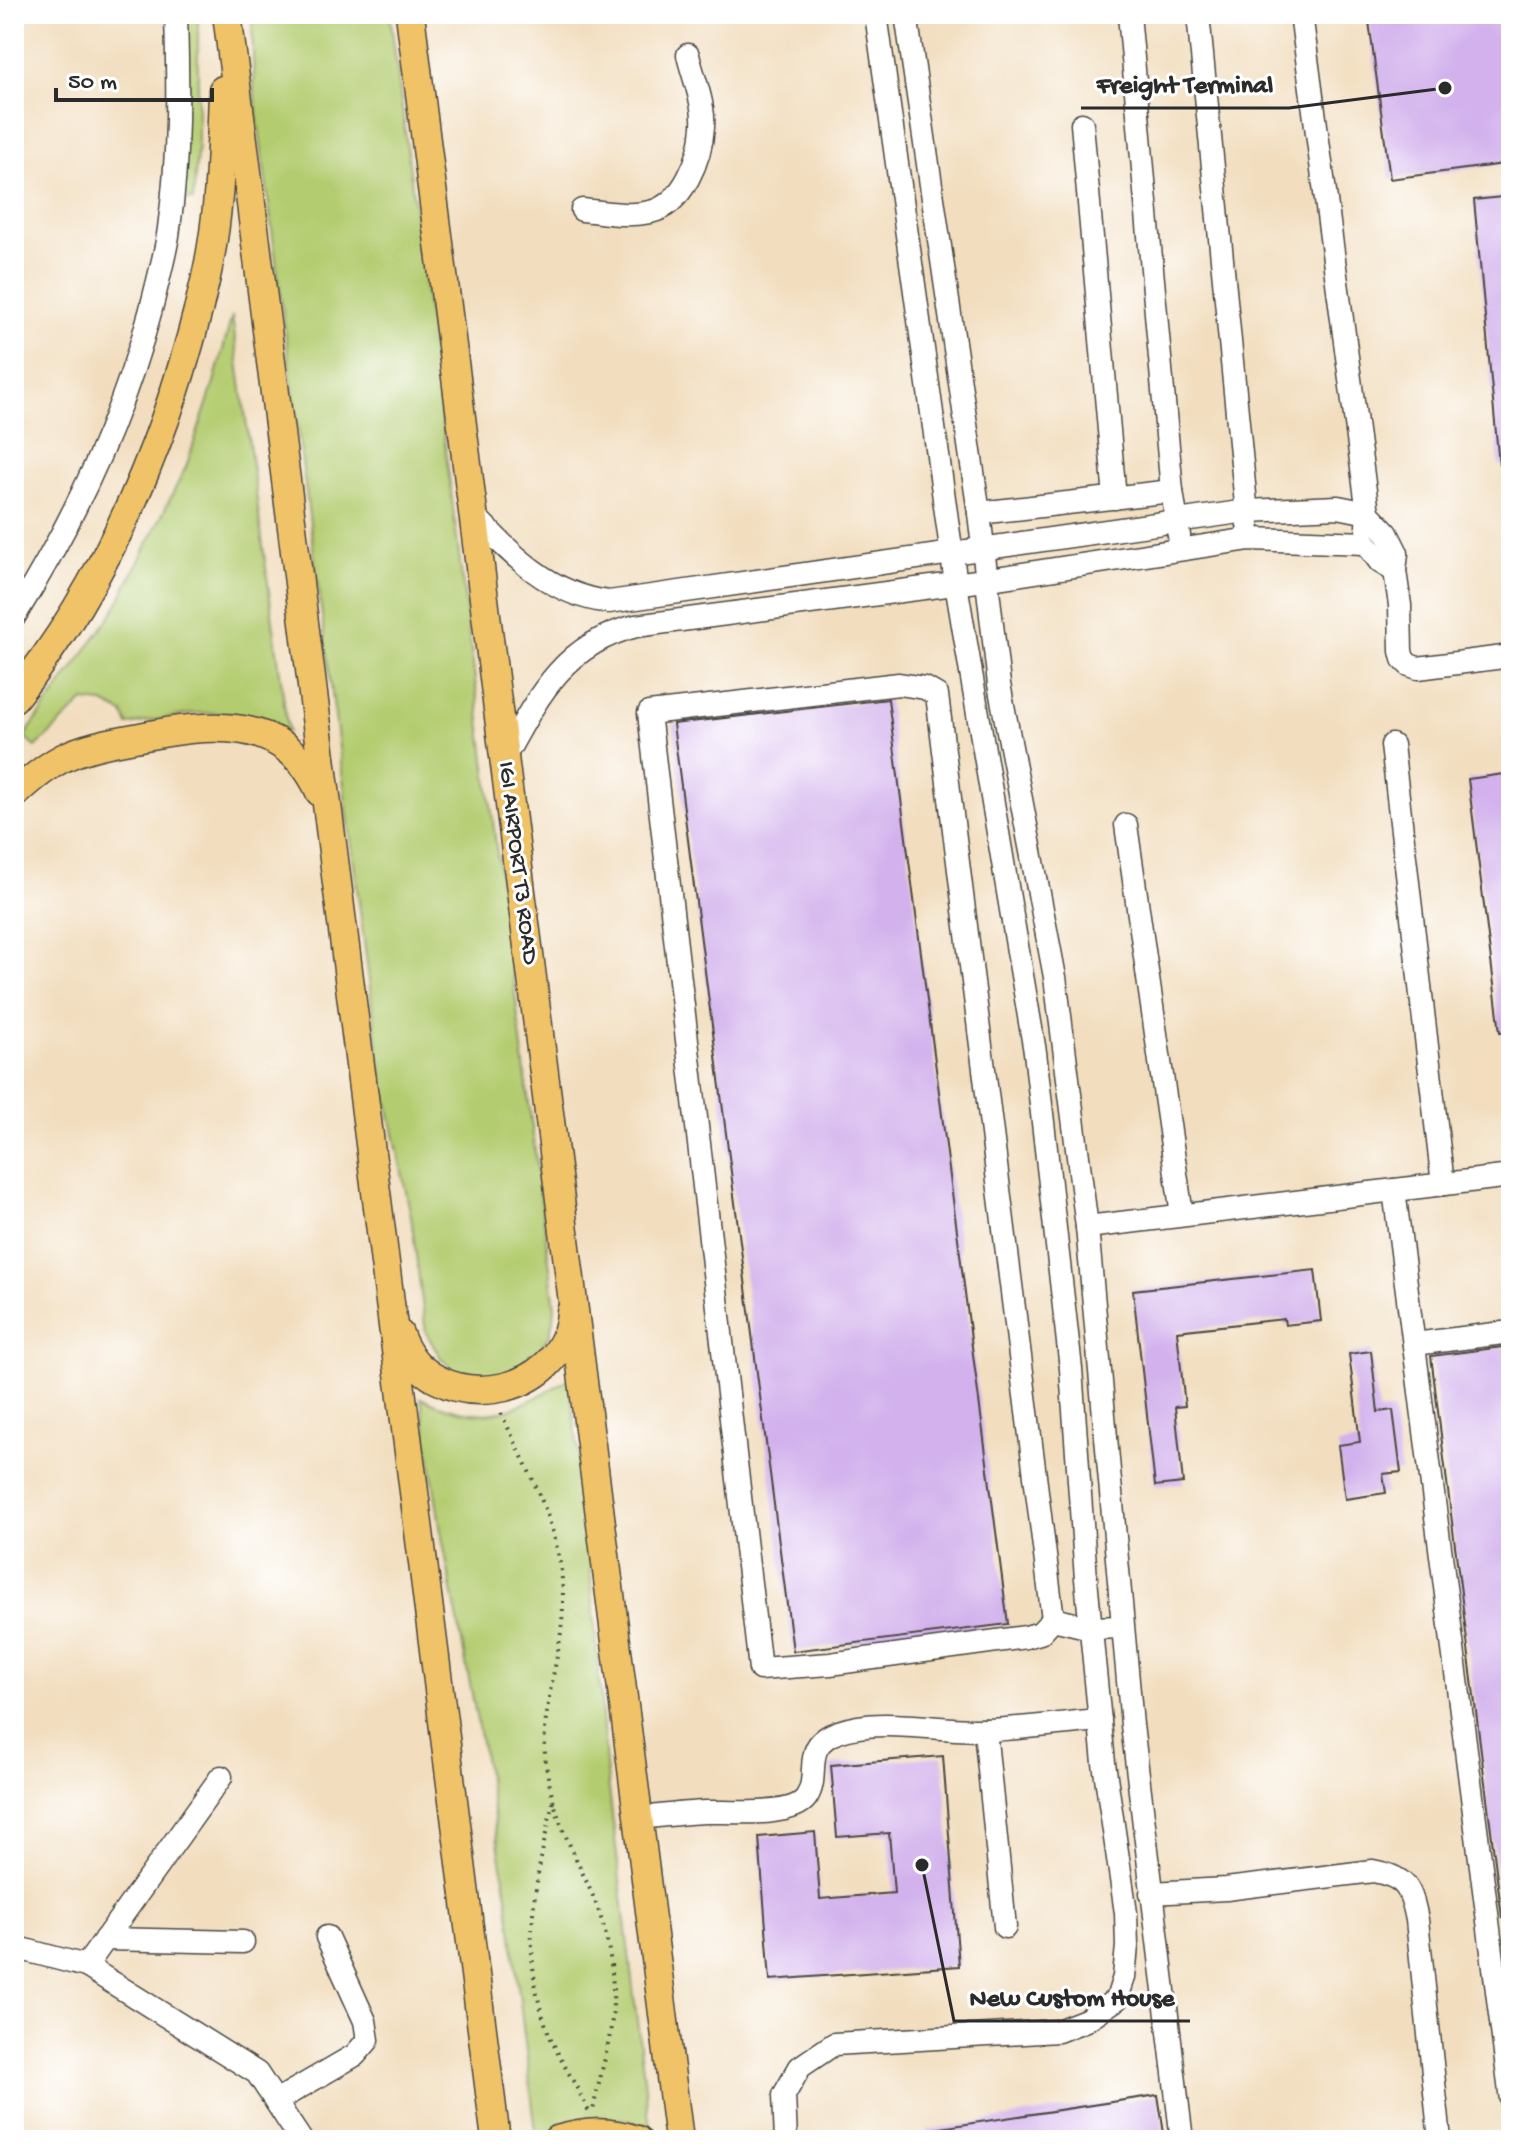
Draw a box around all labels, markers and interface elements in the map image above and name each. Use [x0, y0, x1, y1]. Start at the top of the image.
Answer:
scale bar [56, 52, 212, 102]
callout: Freight Terminal [1081, 58, 1289, 108]
text: 50 m [68, 69, 117, 98]
text: Freight Terminal [1096, 72, 1273, 103]
street label: IGI AIRPORT T3 ROAD [490, 760, 544, 966]
callout: New Custom House [954, 1971, 1190, 2021]
text: New Custom House [970, 1985, 1176, 2016]

